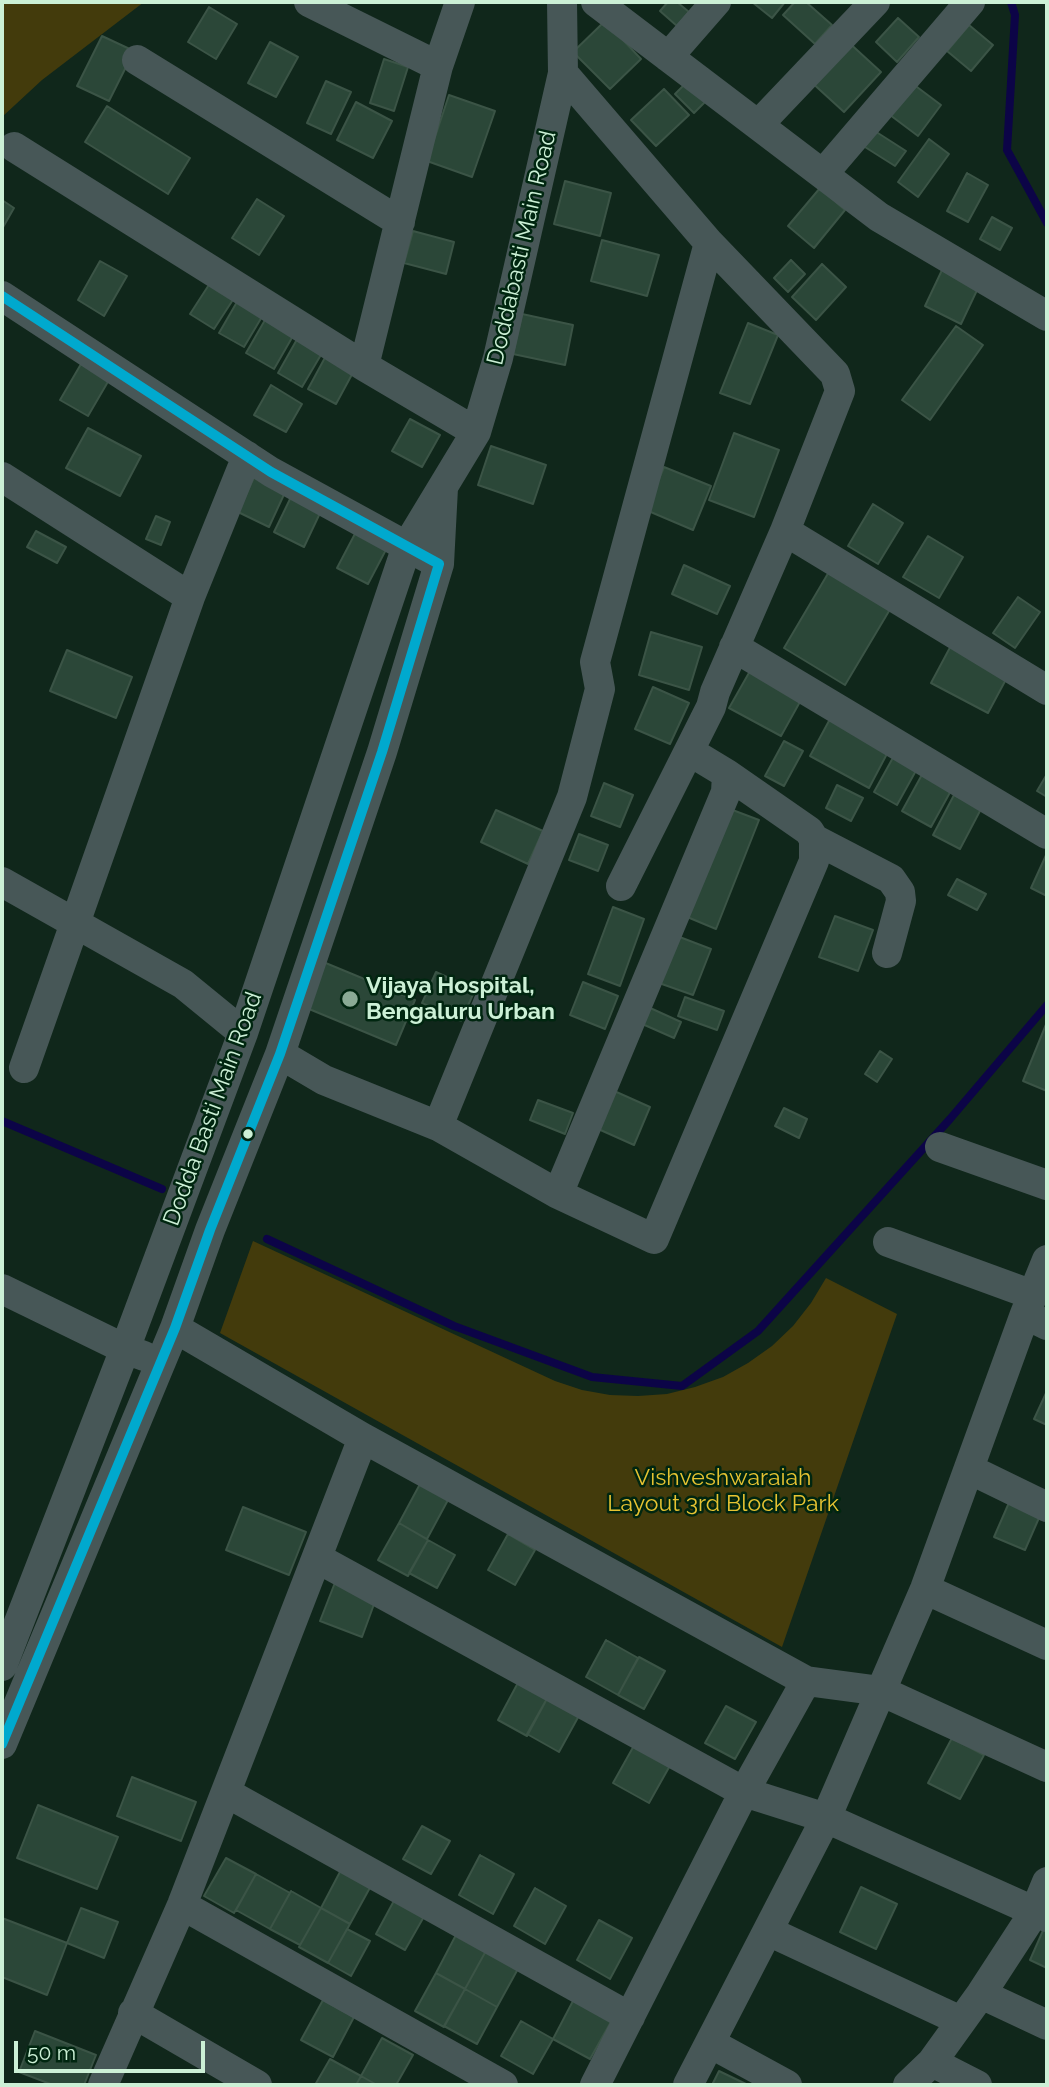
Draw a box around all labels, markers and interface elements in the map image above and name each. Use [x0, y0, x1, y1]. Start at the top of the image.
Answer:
street label: Doddabasti Main Road [482, 128, 562, 368]
place label: Vijaya Hospital, Bengaluru Urban [366, 972, 555, 1026]
street label: Dodda Basti Main Road [158, 988, 268, 1230]
marker: Vijaya Hospital, Bengaluru Urban [340, 989, 360, 1009]
unlabelled marker [241, 1127, 255, 1141]
park label: Vishveshwaraiah Layout 3rd Block Park [607, 1464, 839, 1518]
scale bar [18, 2028, 208, 2072]
text: 50 m [27, 2040, 76, 2065]

